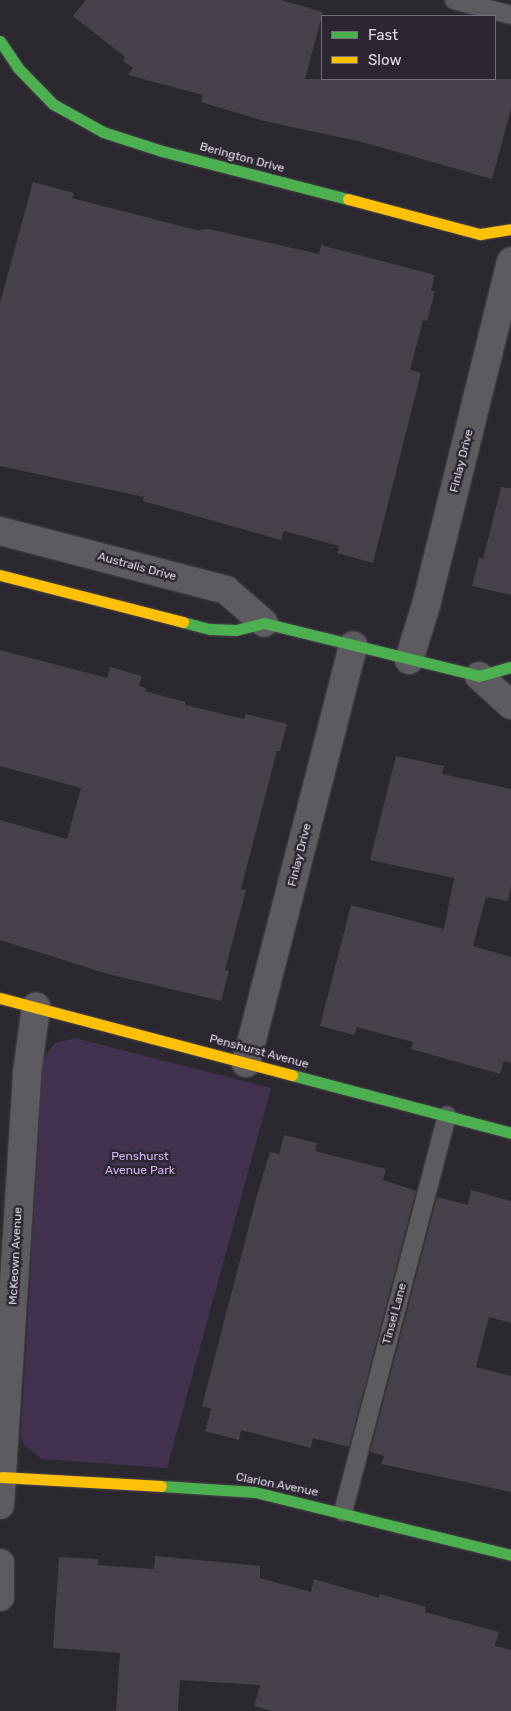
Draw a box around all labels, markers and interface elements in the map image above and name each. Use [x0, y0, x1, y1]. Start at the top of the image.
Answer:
legend [321, 15, 496, 80]
text: Fast [368, 26, 398, 44]
text: Slow [368, 51, 401, 69]
street label: Berington Drive [198, 140, 286, 176]
street label: Finlay Drive [447, 428, 477, 494]
street label: Australis Drive [96, 550, 178, 584]
street label: Finlay Drive [285, 822, 315, 888]
street label: Penshurst Avenue [208, 1032, 310, 1072]
park label: Penshurst Avenue Park [105, 1150, 175, 1178]
street label: McKeown Avenue [6, 1207, 26, 1305]
street label: Tinsel Lane [380, 1282, 410, 1346]
street label: Clarion Avenue [234, 1470, 320, 1500]

